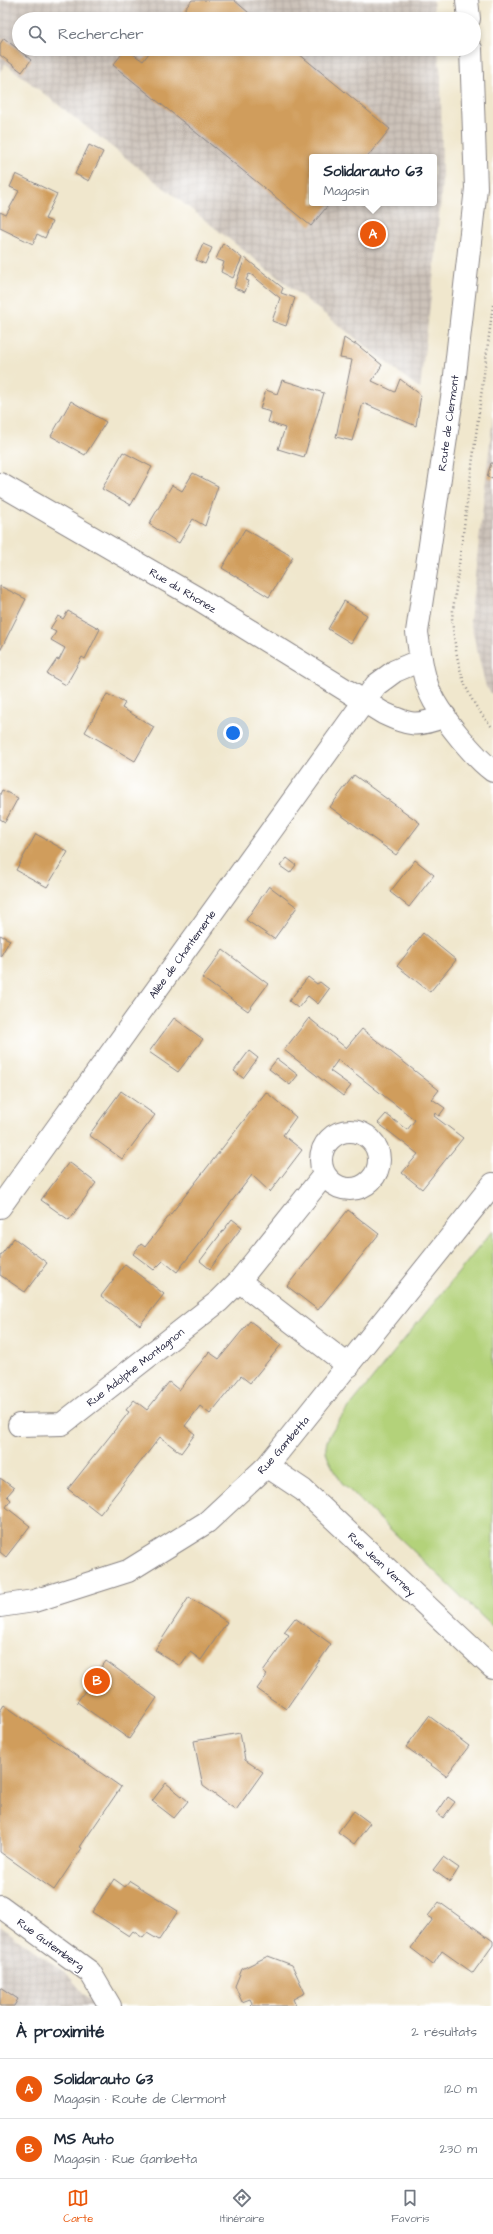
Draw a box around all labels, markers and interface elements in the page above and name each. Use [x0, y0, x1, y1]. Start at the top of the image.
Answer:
search box [12, 12, 481, 56]
icon: search [26, 23, 48, 45]
text: Rechercher [58, 24, 143, 45]
popup [309, 154, 437, 206]
text: Solidarauto 63 [323, 161, 423, 182]
text: Magasin [323, 182, 369, 200]
pin: A [360, 219, 386, 249]
street label: Route de Clermont [434, 374, 463, 472]
street label: Rue du Rhonez [146, 564, 220, 617]
your location [223, 723, 243, 743]
street label: Allée de Chantemerle [145, 907, 220, 1002]
street label: Rue Adolphe Montagnon [83, 1324, 188, 1411]
street label: Rue Gambetta [254, 1413, 313, 1477]
street label: Rue Jean Verney [344, 1529, 419, 1600]
pin: B [84, 1666, 110, 1696]
street label: Rue Gutemberg [13, 1915, 88, 1975]
text: À proximité [16, 2020, 105, 2044]
text: 2 résultats [411, 2023, 477, 2041]
text: Solidarauto 63 [54, 2069, 153, 2090]
text: A [25, 2080, 33, 2098]
text: 120 m [444, 2080, 477, 2098]
text: Magasin · Route de Clermont [54, 2090, 226, 2108]
text: MS Auto [54, 2129, 114, 2150]
text: B [24, 2140, 34, 2158]
text: 230 m [439, 2140, 477, 2158]
text: Magasin · Rue Gambetta [54, 2150, 197, 2168]
tab: Carte [63, 2187, 93, 2226]
tab: Itinéraire [220, 2187, 265, 2226]
tab: Favoris [391, 2187, 430, 2226]

